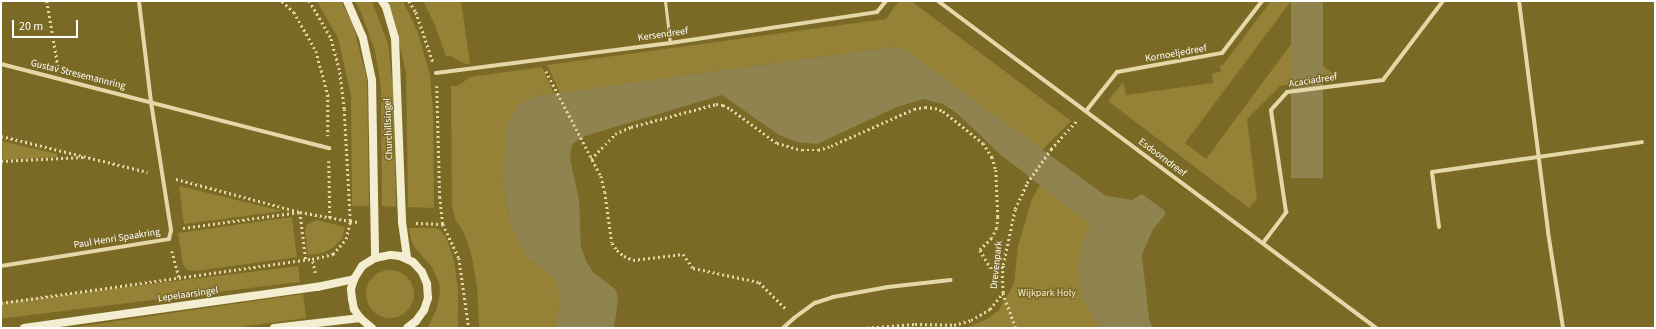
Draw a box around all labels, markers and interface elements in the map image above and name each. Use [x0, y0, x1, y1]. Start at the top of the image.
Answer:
scale bar [14, 12, 80, 38]
text: 20 m [19, 18, 43, 35]
street label: Kersendreef [637, 26, 689, 44]
street label: Kornoeljedreef [1144, 43, 1208, 65]
street label: Gustav Stresemannring [29, 57, 127, 93]
street label: Acaciadreef [1288, 71, 1338, 91]
street label: Churchillsingel [382, 98, 396, 160]
street label: Esdoorndreef [1136, 136, 1188, 180]
street label: Paul Henri Spaakring [73, 226, 161, 252]
street label: Drevenpark [988, 240, 1006, 290]
street label: Lepelaarsingel [157, 285, 219, 305]
park label: Wijkpark Holy [1018, 288, 1076, 300]

